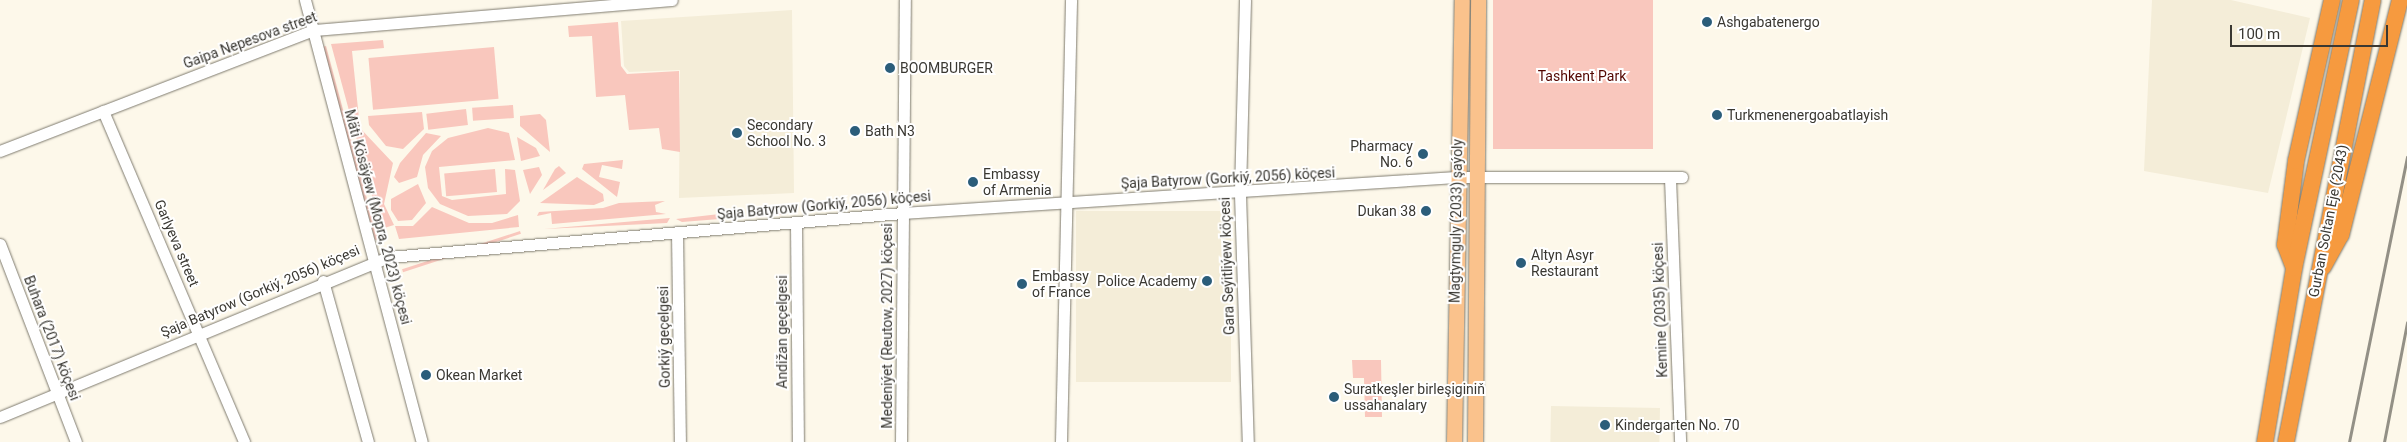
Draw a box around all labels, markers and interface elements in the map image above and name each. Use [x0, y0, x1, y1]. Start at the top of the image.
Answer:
street label: Gaipa Nepesova street [181, 8, 319, 72]
place label: Ashgabatenergo [1717, 14, 1820, 30]
scale bar [2232, 15, 2390, 47]
marker: Ashgabatenergo [1701, 16, 1713, 28]
text: 100 m [2238, 25, 2280, 43]
place label: BOOMBURGER [900, 60, 993, 76]
marker: BOOMBURGER [884, 62, 896, 74]
park label: Tashkent Park [1538, 68, 1626, 84]
place label: Turkmenenergoabatlayish [1727, 107, 1888, 123]
street label: Mäti Kösäýew (Mopra, 2023) köçesi [341, 108, 415, 326]
marker: Turkmenenergoabatlayish [1711, 109, 1723, 121]
place label: Secondary School No. 3 [747, 117, 826, 150]
place label: Bath N3 [865, 123, 915, 139]
marker: Bath N3 [849, 125, 861, 137]
marker: Secondary School No. 3 [731, 127, 743, 139]
place label: Pharmacy No. 6 [1350, 138, 1413, 170]
street label: Magtymguly (2033) şaýoly [1446, 139, 1466, 303]
street label: Gurban Soltan Eje (2043) [2305, 143, 2351, 299]
marker: Pharmacy No. 6 [1417, 148, 1429, 160]
street label: Şaja Batyrow (Gorkiý, 2056) köçesi [1120, 164, 1336, 192]
place label: Embassy of Armenia [983, 166, 1052, 198]
marker: Embassy of Armenia [967, 176, 979, 188]
street label: Şaja Batyrow (Gorkiý, 2056) köçesi [716, 187, 932, 223]
street label: Garlyeva street [151, 197, 203, 289]
street label: Gara Seýitliýew köçesi [1216, 197, 1238, 335]
place label: Dukan 38 [1357, 203, 1416, 219]
marker: Dukan 38 [1420, 205, 1432, 217]
street label: Medeniýet (Reutow, 2027) köçesi [879, 223, 895, 429]
street label: Şaja Batyrow (Gorkiý, 2056) köçesi [158, 241, 362, 341]
street label: Kemine (2035) köçesi [1649, 242, 1671, 378]
place label: Altyn Asyr Restaurant [1531, 247, 1599, 280]
marker: Altyn Asyr Restaurant [1515, 257, 1527, 269]
place label: Embassy of France [1032, 268, 1090, 300]
street label: Buhara (2017) köçesi [20, 273, 84, 403]
place label: Police Academy [1097, 273, 1197, 289]
street label: Andižan geçelgesi [774, 275, 790, 389]
marker: Police Academy [1201, 275, 1213, 287]
marker: Embassy of France [1016, 278, 1028, 290]
street label: Gorkiý geçelgesi [655, 286, 673, 388]
place label: Okean Market [436, 367, 522, 383]
marker: Okean Market [420, 369, 432, 381]
place label: Suratkeşler birleşiginiň ussahanalary [1344, 381, 1485, 414]
marker: Suratkeşler birleşiginiň ussahanalary [1328, 391, 1340, 403]
place label: Kindergarten No. 70 [1615, 417, 1739, 433]
marker: Kindergarten No. 70 [1599, 419, 1611, 431]

